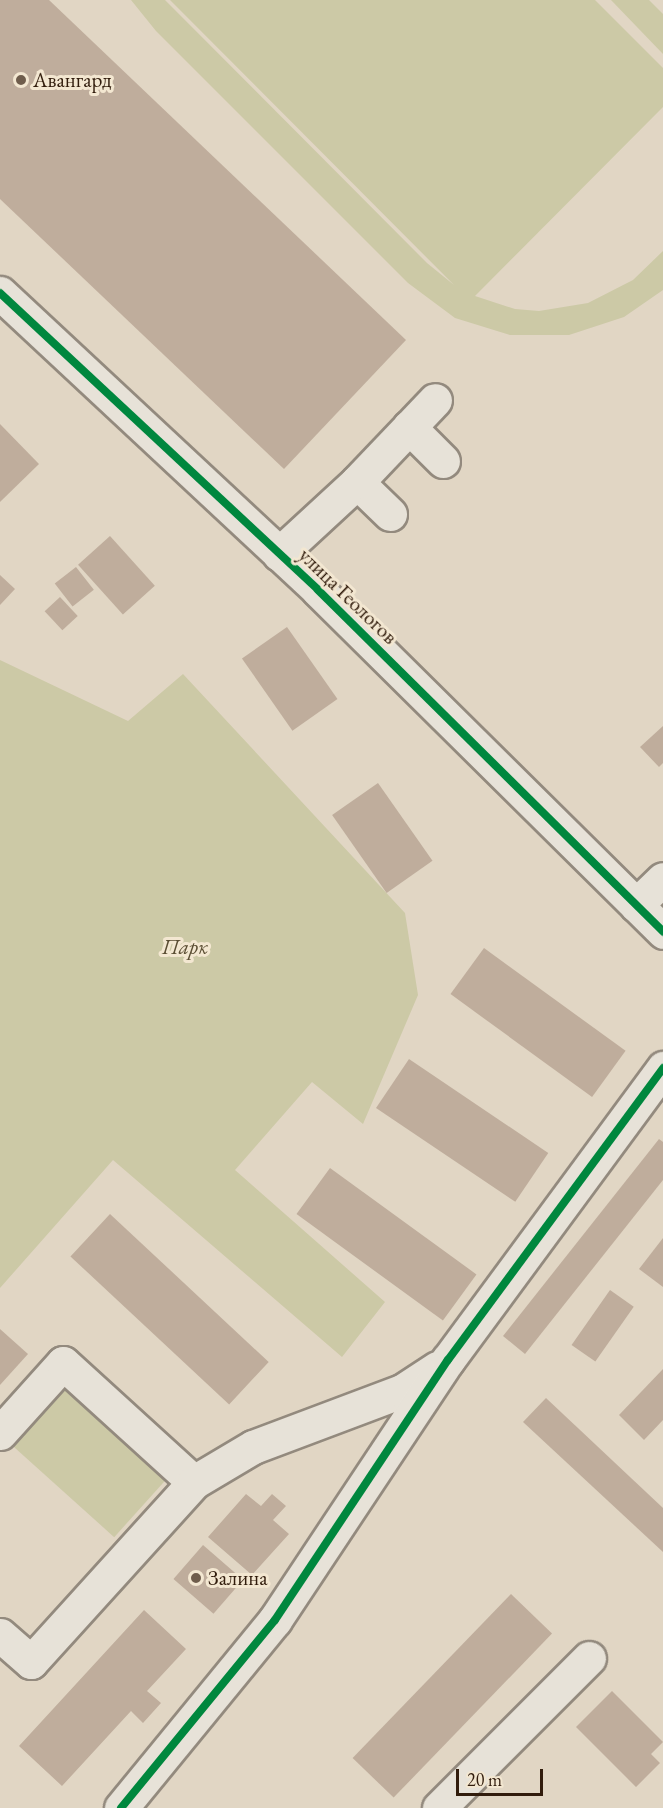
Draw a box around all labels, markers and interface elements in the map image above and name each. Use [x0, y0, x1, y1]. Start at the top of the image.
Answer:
place label: Авангард [33, 67, 111, 93]
marker: Авангард [14, 73, 28, 87]
street label: улица Геологов [293, 543, 403, 649]
park label: Парк [162, 934, 208, 960]
place label: Залина [208, 1565, 268, 1591]
marker: Залина [189, 1571, 203, 1585]
scale bar [459, 1757, 546, 1795]
text: 20 m [467, 1768, 502, 1791]

